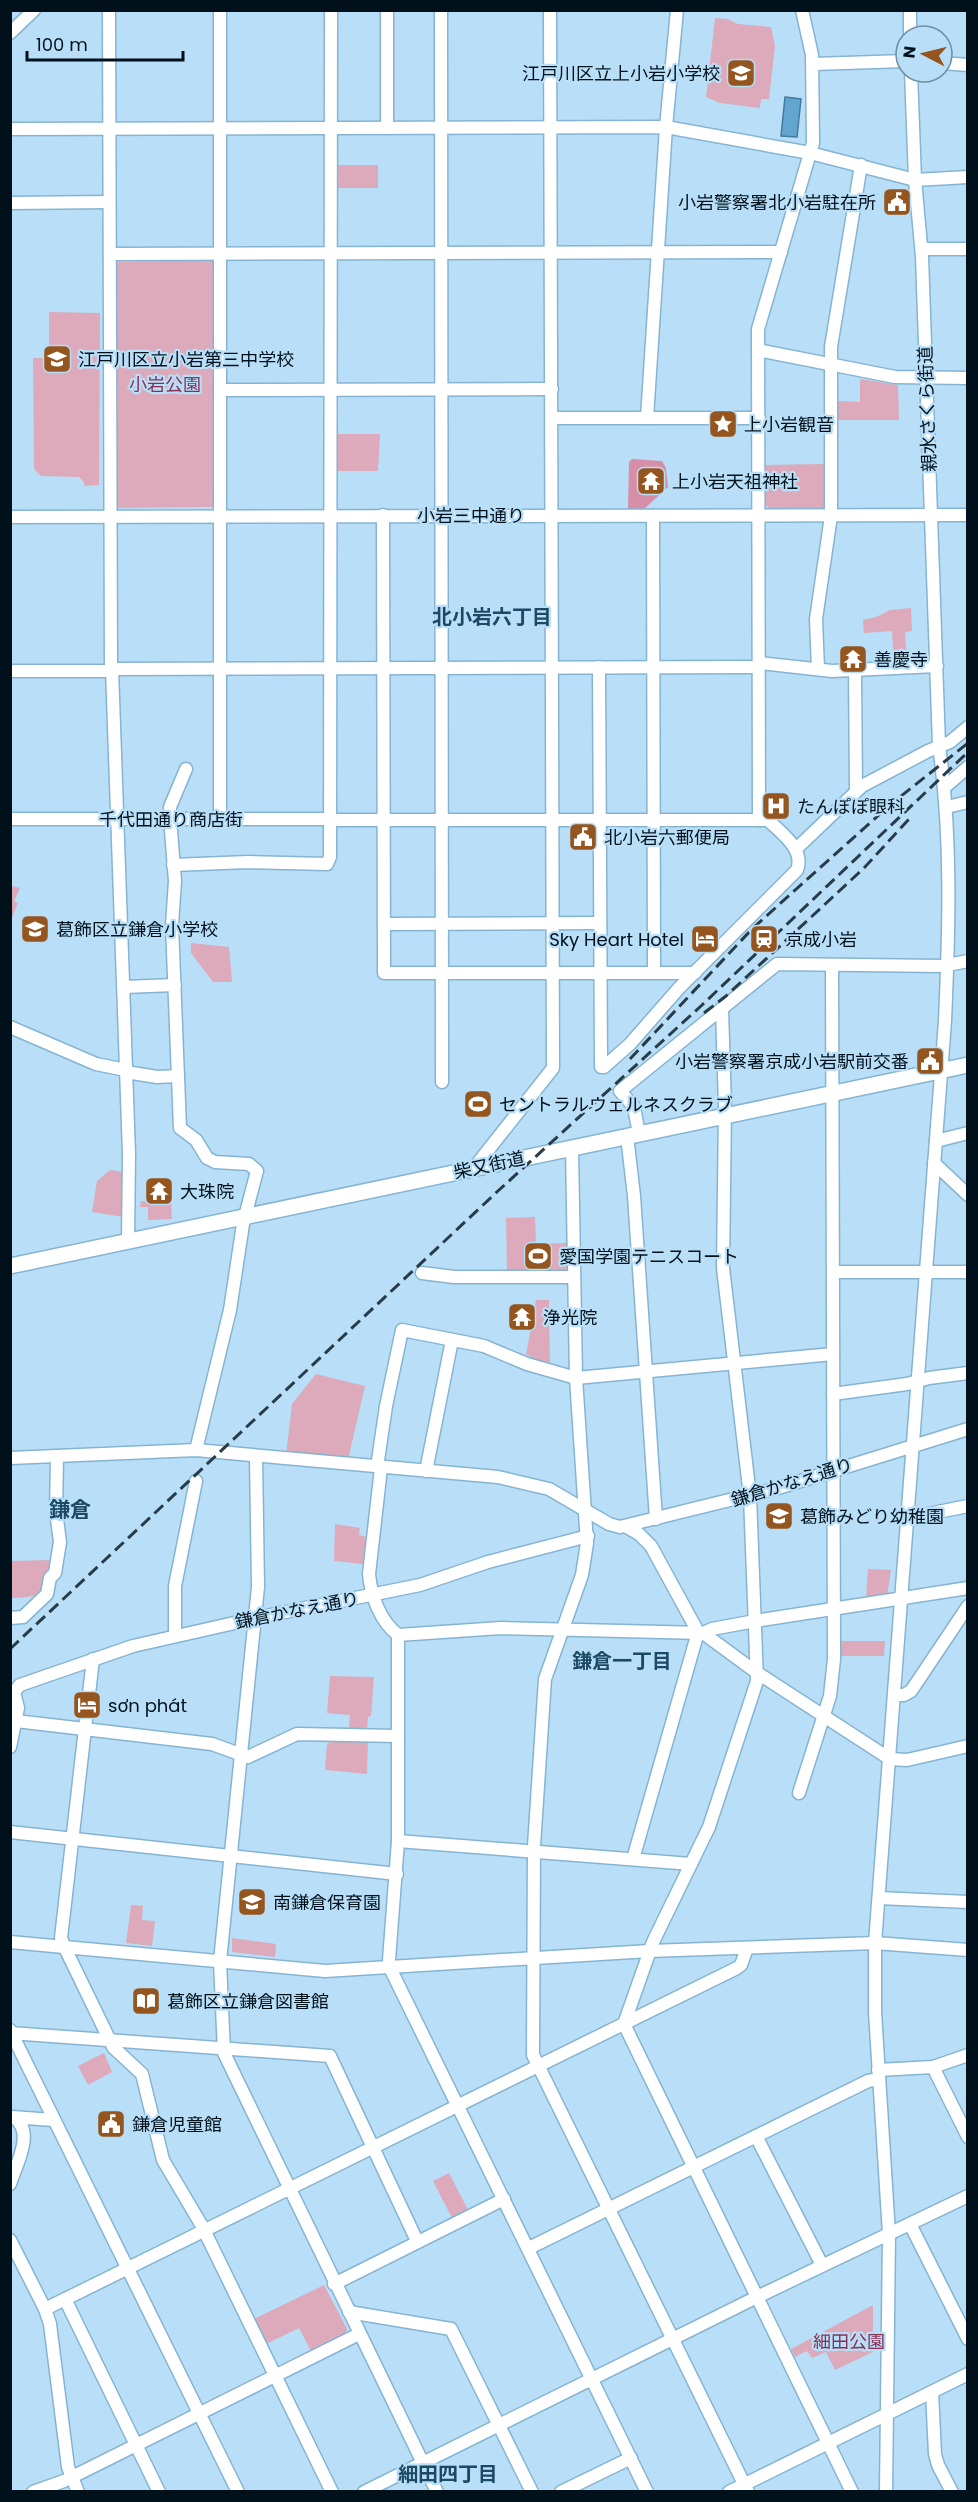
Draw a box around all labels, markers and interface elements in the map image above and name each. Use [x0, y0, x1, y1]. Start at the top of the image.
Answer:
scale bar [27, 24, 183, 62]
north arrow [894, 24, 954, 84]
text: 100 m [36, 32, 88, 57]
text: N [897, 45, 922, 60]
school or university icon: 江戸川区立上小岩小学校 [725, 57, 757, 89]
place label: 江戸川区立上小岩小学校 [522, 61, 720, 86]
public building icon: 小岩警察署北小岩駐在所 [881, 186, 913, 218]
place label: 小岩警察署北小岩駐在所 [678, 190, 876, 215]
school or university icon: 江戸川区立小岩第三中学校 [41, 343, 73, 375]
street label: 親水さくら街道 [912, 346, 942, 472]
place label: 江戸川区立小岩第三中学校 [78, 347, 294, 372]
park label: 小岩公園 [129, 372, 201, 397]
place icon: 上小岩観音 [707, 408, 739, 440]
place label: 上小岩観音 [744, 412, 834, 437]
temple icon: 上小岩天祖神社 [635, 465, 667, 497]
place label: 上小岩天祖神社 [672, 469, 798, 494]
street label: 小岩三中通り [417, 503, 525, 528]
district label: 北小岩六丁目 [432, 603, 552, 631]
temple icon: 善慶寺 [837, 643, 869, 675]
place label: 善慶寺 [874, 647, 928, 672]
hospital icon: たんぽぽ眼科 [760, 790, 792, 822]
place label: たんぽぽ眼科 [797, 794, 905, 819]
street label: 千代田通り商店街 [99, 807, 243, 832]
public building icon: 北小岩六郵便局 [567, 821, 599, 853]
place label: 北小岩六郵便局 [604, 825, 730, 850]
school or university icon: 葛飾区立鎌倉小学校 [19, 913, 51, 945]
place label: 葛飾区立鎌倉小学校 [56, 917, 218, 942]
hotel icon: Sky Heart Hotel [689, 923, 721, 955]
station icon: 京成小岩 [748, 923, 780, 955]
place label: Sky Heart Hotel [549, 927, 684, 952]
place label: 京成小岩 [785, 927, 857, 952]
public building icon: 小岩警察署京成小岩駅前交番 [914, 1045, 946, 1077]
place label: 小岩警察署京成小岩駅前交番 [675, 1049, 909, 1074]
sports icon: セントラルウェルネスクラブ [462, 1088, 494, 1120]
place label: セントラルウェルネスクラブ [499, 1092, 733, 1117]
street label: 柴又街道 [451, 1145, 527, 1185]
temple icon: 大珠院 [143, 1175, 175, 1207]
place label: 大珠院 [180, 1179, 234, 1204]
sports icon: 愛国学園テニスコート [522, 1240, 554, 1272]
place label: 愛国学園テニスコート [559, 1244, 739, 1269]
temple icon: 浄光院 [506, 1301, 538, 1333]
place label: 浄光院 [543, 1305, 597, 1330]
street label: 鎌倉かなえ通り [728, 1452, 856, 1512]
district label: 鎌倉 [49, 1495, 91, 1524]
school or university icon: 葛飾みどり幼稚園 [763, 1500, 795, 1532]
place label: 葛飾みどり幼稚園 [800, 1504, 944, 1529]
street label: 鎌倉かなえ通り [233, 1586, 361, 1634]
district label: 鎌倉一丁目 [572, 1647, 672, 1675]
hotel icon: sơn phát [71, 1689, 103, 1721]
place label: sơn phát [108, 1693, 187, 1718]
school or university icon: 南鎌倉保育園 [236, 1886, 268, 1918]
place label: 南鎌倉保育園 [273, 1890, 381, 1915]
library icon: 葛飾区立鎌倉図書館 [130, 1985, 162, 2017]
place label: 葛飾区立鎌倉図書館 [167, 1989, 329, 2014]
public building icon: 鎌倉児童館 [95, 2108, 127, 2140]
place label: 鎌倉児童館 [132, 2112, 222, 2137]
park label: 細田公園 [813, 2329, 885, 2354]
district label: 細田四丁目 [398, 2460, 498, 2488]

